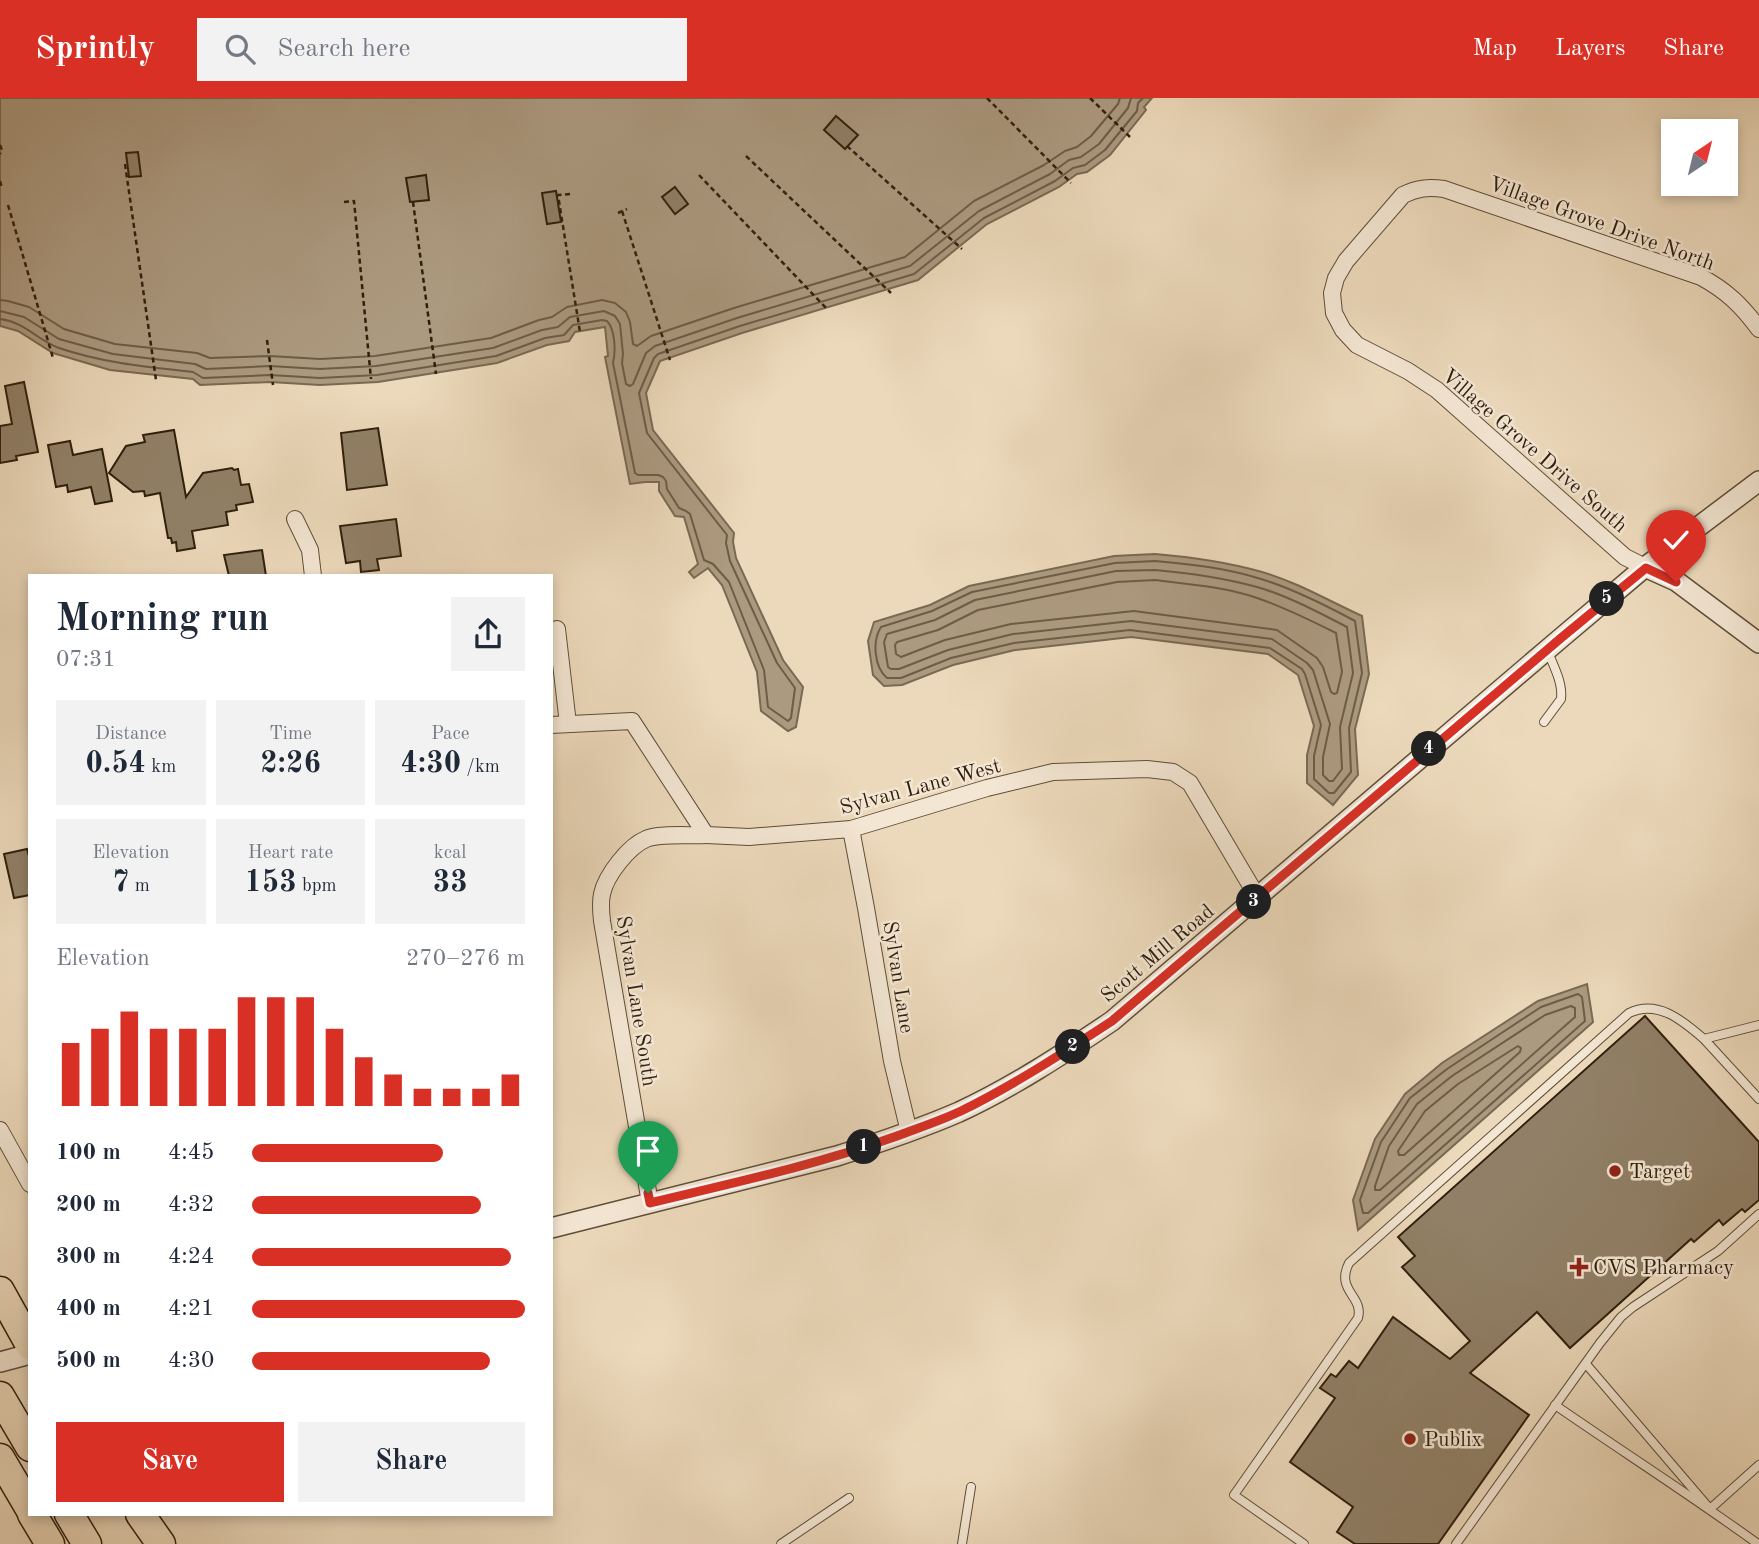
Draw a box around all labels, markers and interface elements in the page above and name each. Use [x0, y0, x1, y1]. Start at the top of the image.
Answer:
search box [197, 18, 687, 81]
icon: search [221, 30, 259, 68]
text: Sprintly [35, 33, 155, 66]
text: Search here [277, 36, 410, 62]
text: Map [1473, 37, 1517, 61]
text: Layers [1555, 37, 1625, 61]
text: Share [1663, 37, 1724, 61]
north arrow [1661, 119, 1738, 196]
map controls [1661, 119, 1738, 196]
street label: Village Grove Drive North [1486, 174, 1717, 275]
street label: Village Grove Drive South [1437, 365, 1631, 537]
pin [1646, 510, 1706, 582]
icon: check [1657, 521, 1695, 559]
pin: 5 [1590, 582, 1624, 616]
text: 5 [1601, 589, 1612, 608]
button: share [451, 597, 525, 671]
text: Morning run [56, 601, 269, 639]
text: 07:31 [56, 648, 116, 671]
text: Distance [95, 725, 167, 744]
text: Time [269, 725, 312, 744]
text: Pace [431, 725, 469, 744]
pin: 4 [1412, 732, 1446, 766]
text: 4 [1423, 739, 1434, 758]
text: 0.54 [85, 749, 146, 779]
text: 2:26 [260, 749, 321, 779]
text: 4:30 [400, 749, 461, 779]
street label: Sylvan Lane West [838, 756, 1003, 819]
text: km [146, 758, 176, 777]
text: /km [461, 758, 500, 777]
text: Elevation [92, 844, 169, 863]
text: Heart rate [248, 844, 333, 863]
text: kcal [434, 844, 467, 863]
text: 7 [112, 868, 129, 898]
text: 153 [244, 868, 297, 898]
text: 33 [433, 868, 468, 898]
text: m [129, 877, 150, 896]
text: bpm [297, 877, 337, 896]
pin: 3 [1236, 884, 1272, 920]
text: 3 [1248, 892, 1259, 911]
street label: Scott Mill Road [1097, 901, 1219, 1007]
street label: Sylvan Lane South [612, 914, 659, 1088]
street label: Sylvan Lane [878, 920, 917, 1035]
text: Elevation [56, 947, 150, 970]
text: 270–276 m [406, 947, 525, 970]
pin: 2 [1056, 1030, 1090, 1065]
text: 2 [1067, 1037, 1078, 1056]
pin [618, 1121, 678, 1193]
pin: 1 [846, 1130, 882, 1164]
icon: arrive [629, 1132, 667, 1170]
text: 1 [858, 1137, 869, 1156]
text: 100 m [56, 1141, 121, 1164]
text: 4:45 [168, 1141, 214, 1164]
place label: Target [1629, 1162, 1690, 1183]
marker: Target [1607, 1163, 1623, 1179]
text: 200 m [56, 1193, 121, 1216]
text: 4:32 [168, 1193, 214, 1216]
text: 300 m [56, 1245, 121, 1268]
text: 4:24 [168, 1245, 214, 1268]
place label: CVS Pharmacy [1593, 1258, 1734, 1279]
marker: CVS Pharmacy [1571, 1259, 1587, 1275]
text: 400 m [56, 1297, 121, 1320]
text: 4:21 [168, 1297, 214, 1320]
text: 500 m [56, 1349, 121, 1372]
text: 4:30 [168, 1349, 214, 1372]
button: Save [56, 1422, 284, 1502]
button: Share [298, 1422, 525, 1502]
place label: Publix [1424, 1430, 1483, 1451]
marker: Publix [1402, 1431, 1418, 1447]

